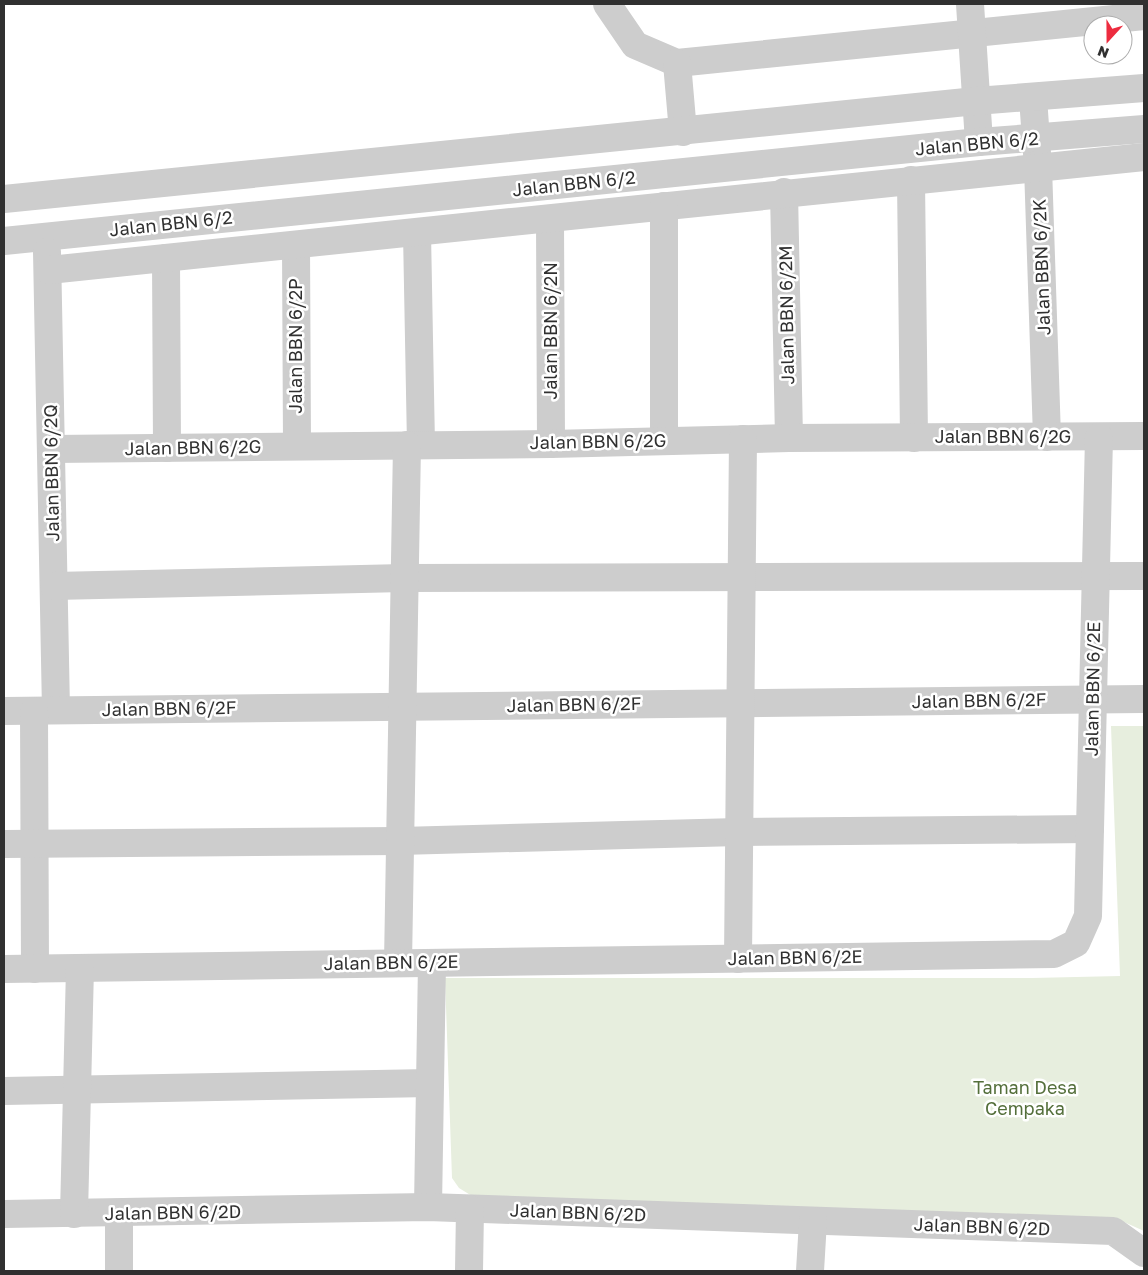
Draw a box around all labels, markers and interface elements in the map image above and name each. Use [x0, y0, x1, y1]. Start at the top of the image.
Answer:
north arrow [1083, 15, 1133, 65]
text: N [1095, 43, 1111, 62]
street label: Jalan BBN 6/2 [914, 127, 1040, 159]
street label: Jalan BBN 6/2 [511, 166, 637, 200]
street label: Jalan BBN 6/2K [1028, 199, 1054, 336]
street label: Jalan BBN 6/2 [108, 206, 234, 240]
street label: Jalan BBN 6/2M [774, 245, 798, 385]
street label: Jalan BBN 6/2N [539, 262, 561, 400]
street label: Jalan BBN 6/2P [284, 278, 306, 414]
street label: Jalan BBN 6/2Q [39, 404, 63, 542]
street label: Jalan BBN 6/2G [935, 425, 1071, 447]
street label: Jalan BBN 6/2G [529, 429, 666, 453]
street label: Jalan BBN 6/2G [124, 435, 261, 459]
street label: Jalan BBN 6/2E [1080, 621, 1104, 757]
street label: Jalan BBN 6/2F [911, 688, 1046, 712]
street label: Jalan BBN 6/2F [506, 692, 641, 716]
street label: Jalan BBN 6/2F [101, 696, 236, 720]
street label: Jalan BBN 6/2E [727, 945, 863, 969]
street label: Jalan BBN 6/2E [323, 950, 459, 974]
park label: Taman Desa Cempaka [973, 1076, 1077, 1119]
street label: Jalan BBN 6/2D [509, 1199, 647, 1225]
street label: Jalan BBN 6/2D [105, 1200, 241, 1224]
street label: Jalan BBN 6/2D [913, 1213, 1051, 1239]

